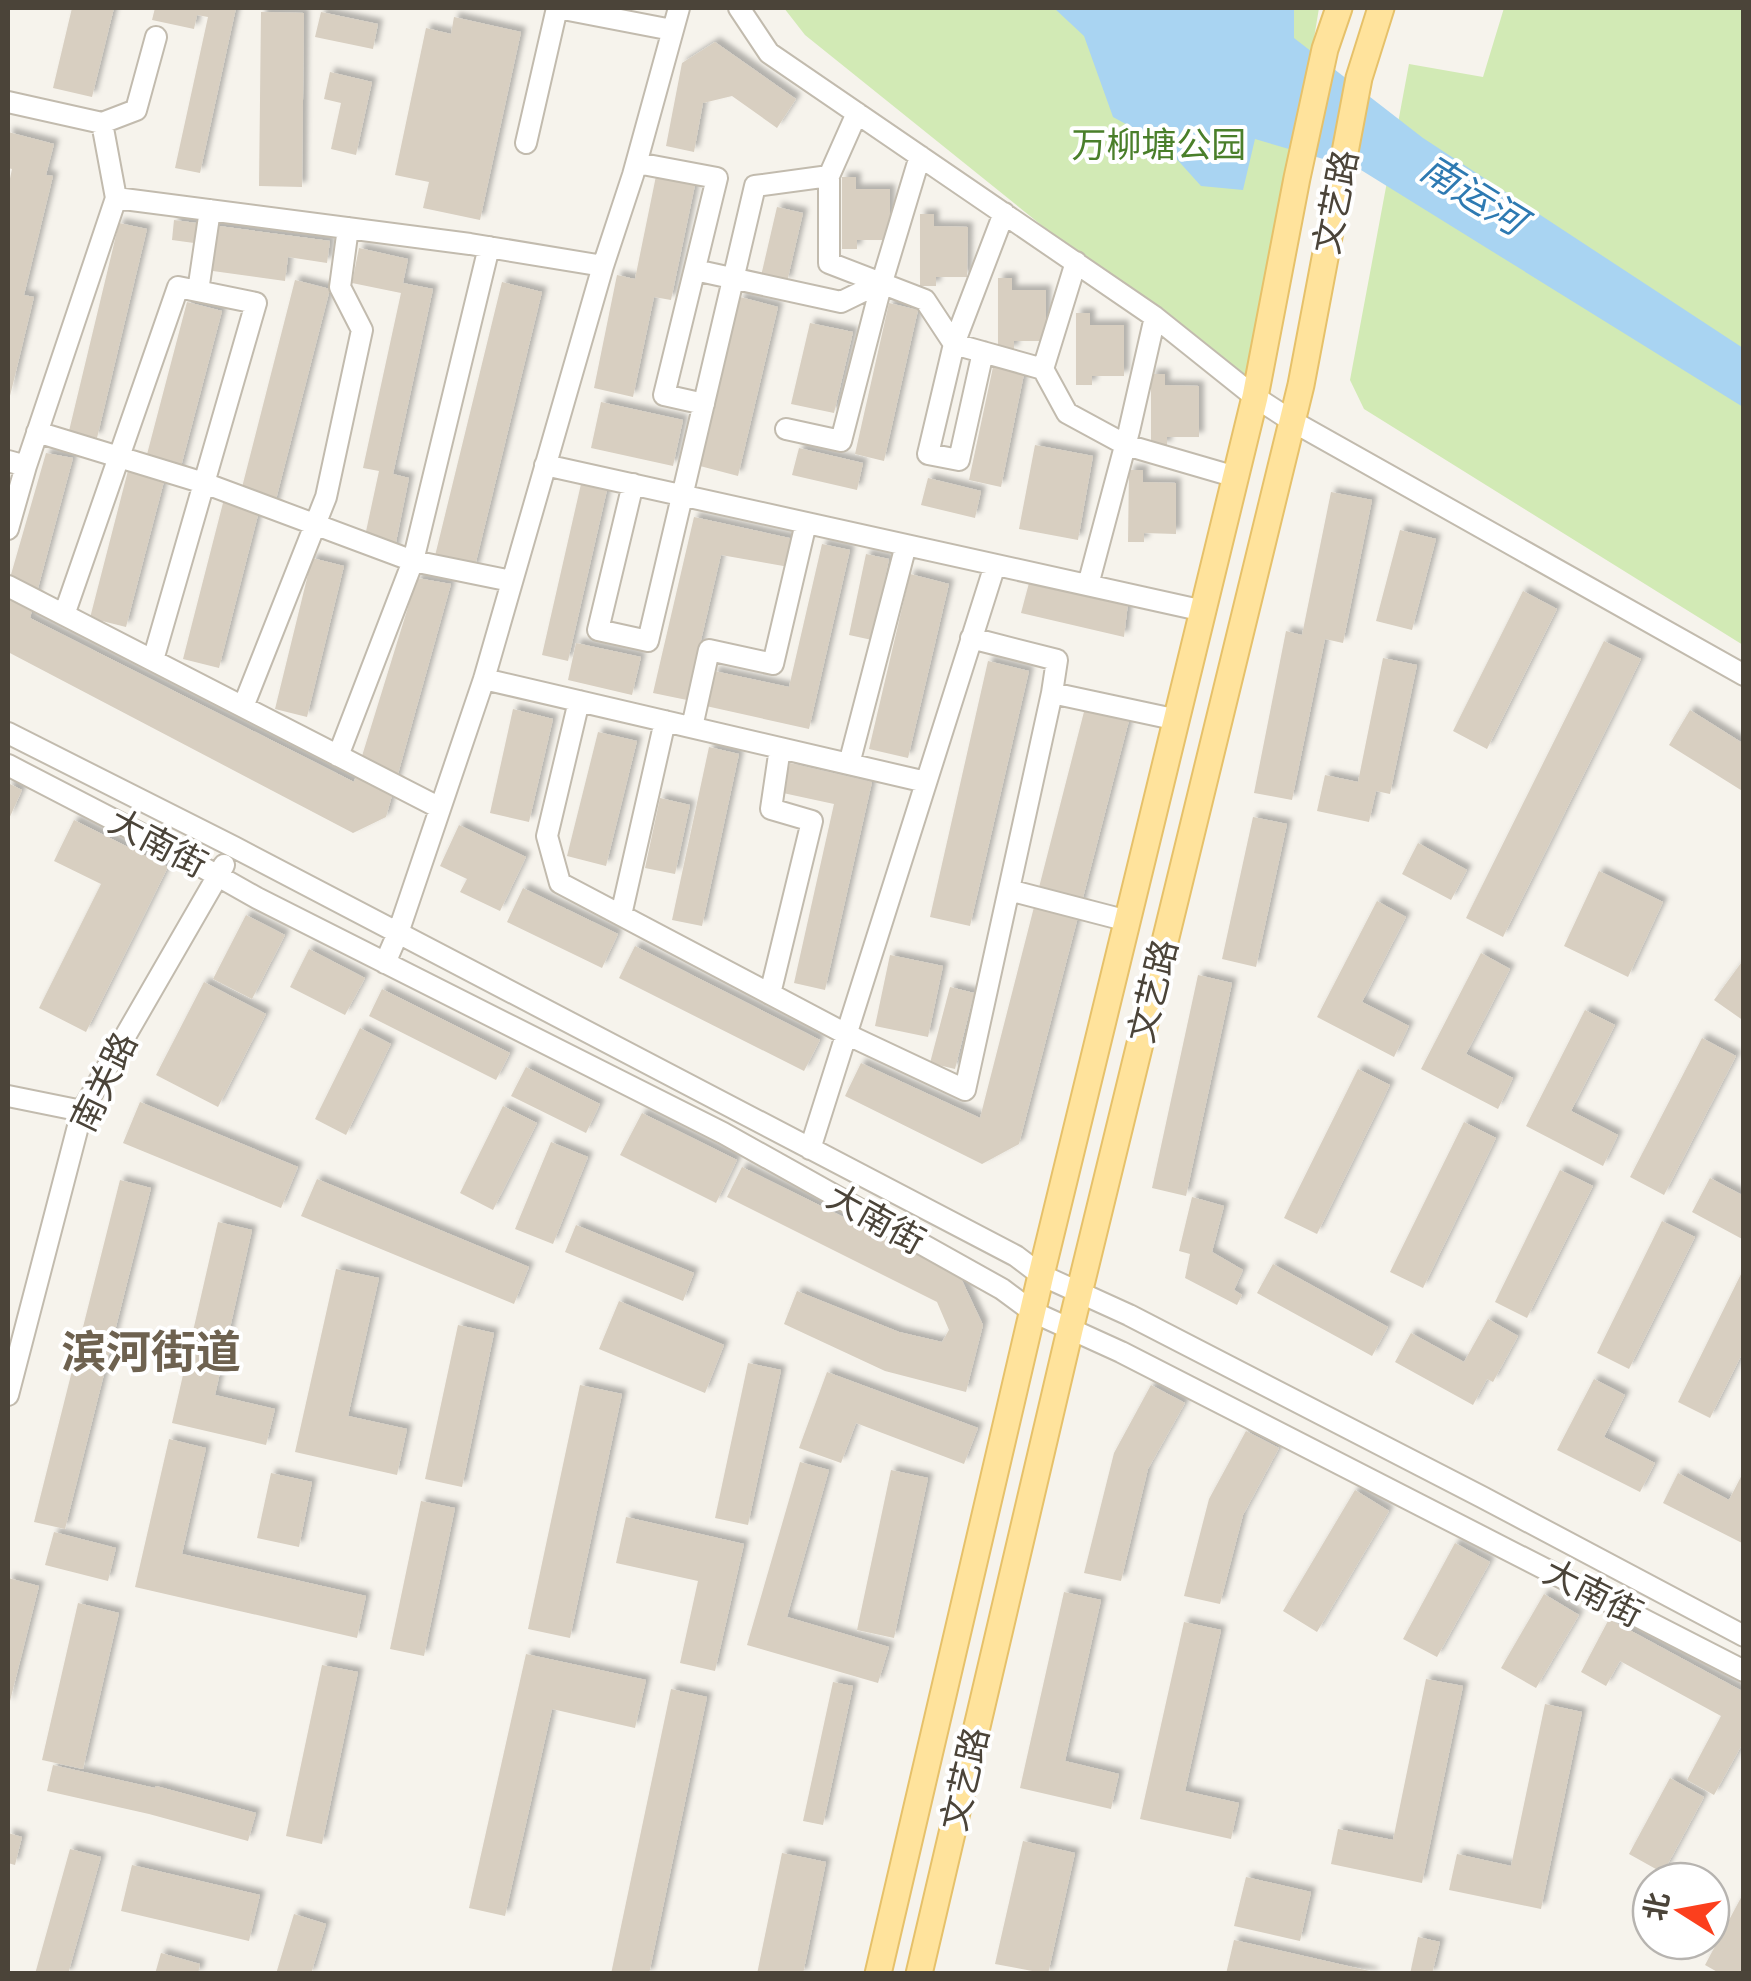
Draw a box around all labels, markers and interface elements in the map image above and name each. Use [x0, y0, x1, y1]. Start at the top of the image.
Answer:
park label: 万柳塘公园 [1071, 120, 1247, 167]
water label: 南运河 [1412, 141, 1542, 249]
street label: 文艺路 [1301, 146, 1368, 258]
street label: 大南街 [101, 796, 216, 887]
street label: 文艺路 [1116, 934, 1187, 1047]
street label: 南关路 [59, 1024, 147, 1139]
street label: 大南街 [819, 1172, 934, 1264]
district label: 滨河街道 [61, 1320, 241, 1381]
street label: 大南街 [1536, 1547, 1651, 1636]
street label: 文艺路 [929, 1722, 998, 1835]
north arrow [1631, 1861, 1731, 1961]
text: 北 [1634, 1889, 1677, 1923]

